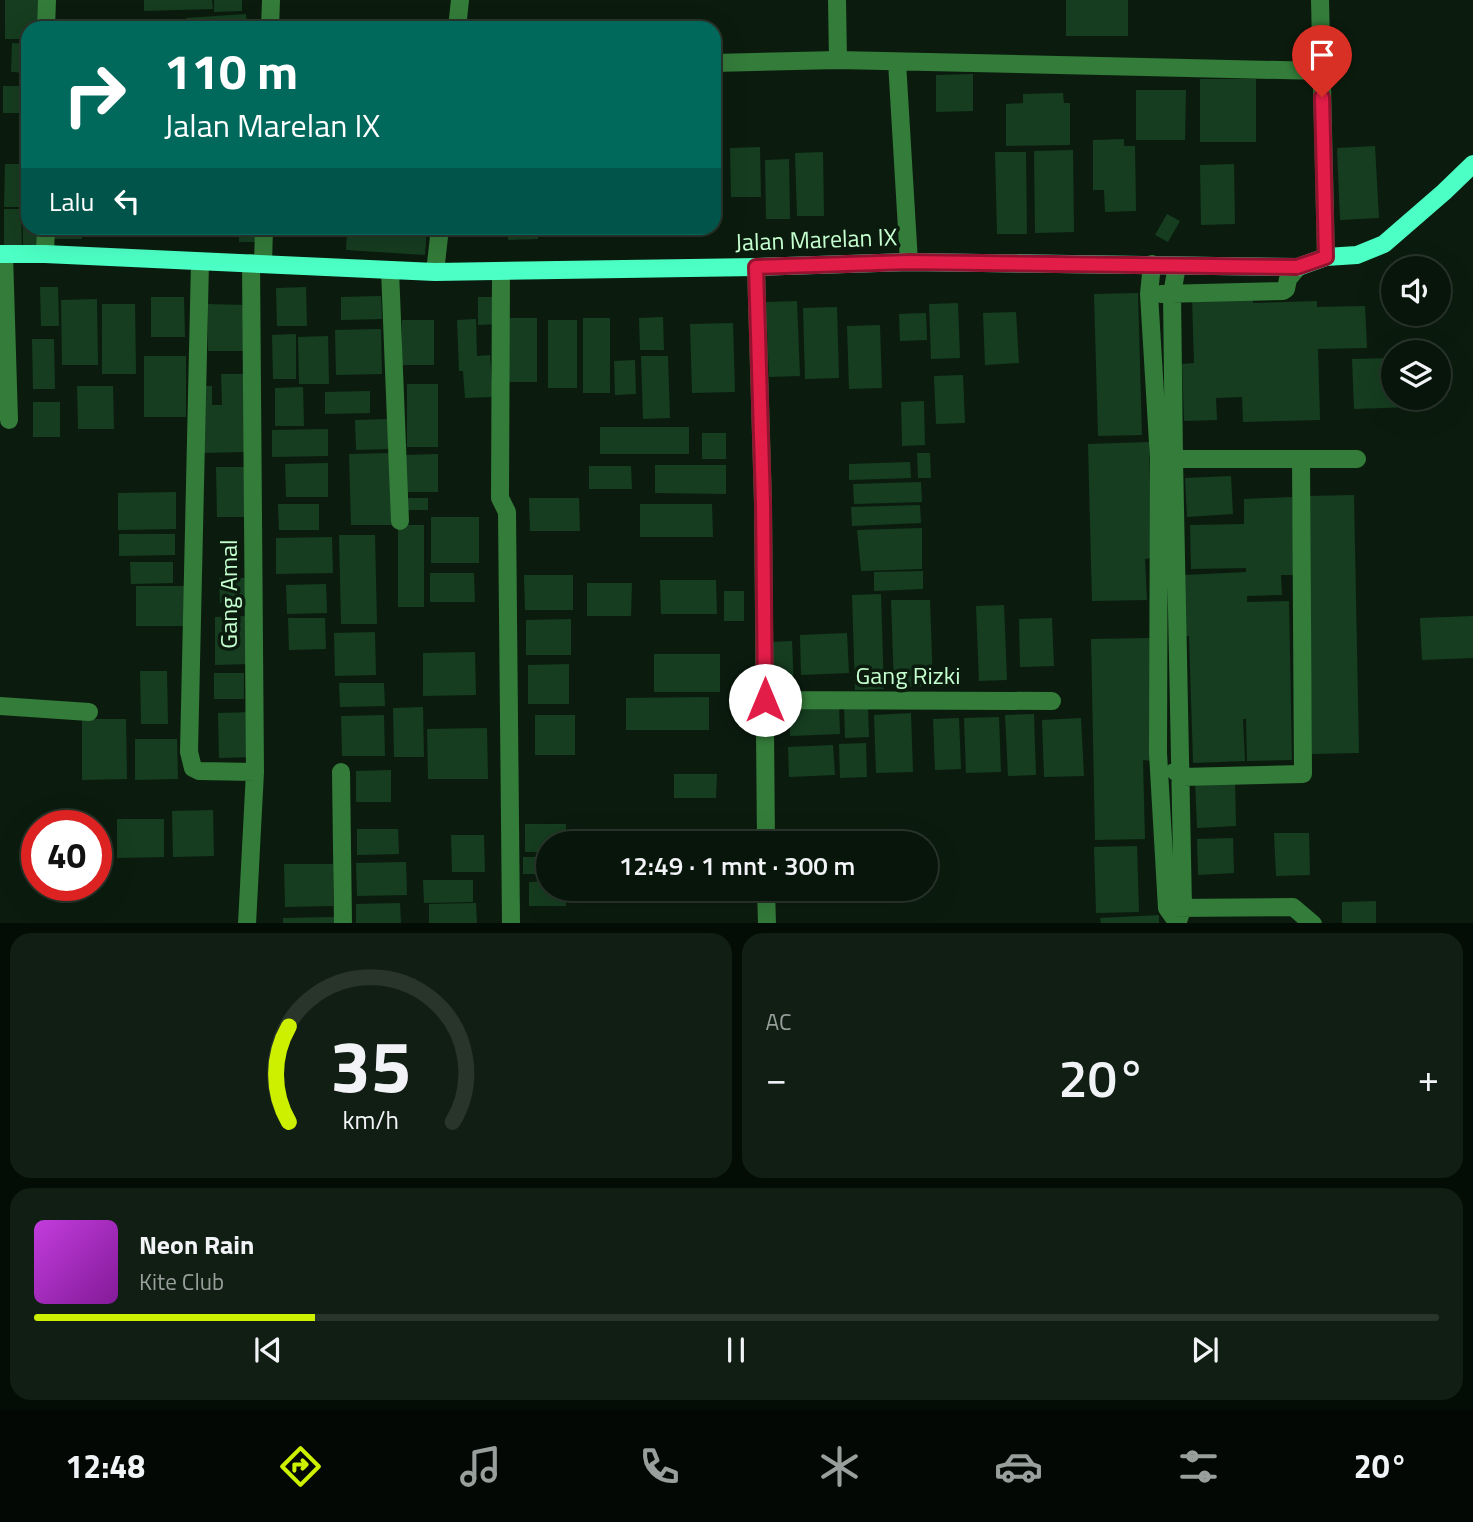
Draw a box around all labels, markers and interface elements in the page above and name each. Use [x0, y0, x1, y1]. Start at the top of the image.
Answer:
pin [1292, 25, 1352, 97]
text: 110 m [164, 33, 298, 108]
icon: arrive [1303, 36, 1341, 74]
icon: right [49, 49, 140, 140]
text: Jalan Marelan IX [164, 101, 380, 149]
text: Lalu [49, 182, 94, 221]
icon: left [108, 182, 146, 220]
street label: Jalan Marelan IX [734, 218, 898, 260]
map controls [1381, 256, 1451, 410]
button: sound [1381, 256, 1451, 326]
button: layers [1381, 340, 1451, 410]
street label: Gang Amal [210, 539, 246, 649]
street label: Gang Rizki [855, 657, 961, 693]
position arrow [728, 663, 802, 737]
speed limit sign: 40 [21, 810, 112, 901]
text: 12:49 · 1 mnt · 300 m [619, 846, 855, 885]
text: AC [766, 1004, 791, 1039]
text: 35 [330, 1010, 412, 1120]
text: 20° [1059, 1038, 1146, 1117]
text: − [766, 1049, 787, 1107]
text: + [1418, 1049, 1439, 1107]
text: km/h [342, 1100, 399, 1138]
text: Neon Rain [139, 1225, 254, 1264]
text: Kite Club [139, 1264, 224, 1299]
icon: previous [249, 1331, 287, 1369]
icon: pause [717, 1331, 755, 1369]
icon: next [1186, 1331, 1224, 1369]
text: 12:48 [65, 1442, 145, 1490]
icon: directions [276, 1442, 325, 1491]
icon: music [456, 1442, 505, 1491]
icon: phone [635, 1442, 684, 1491]
icon: climate [815, 1442, 864, 1491]
icon: car [994, 1442, 1043, 1491]
icon: filters [1174, 1442, 1223, 1491]
text: 20° [1354, 1442, 1408, 1490]

